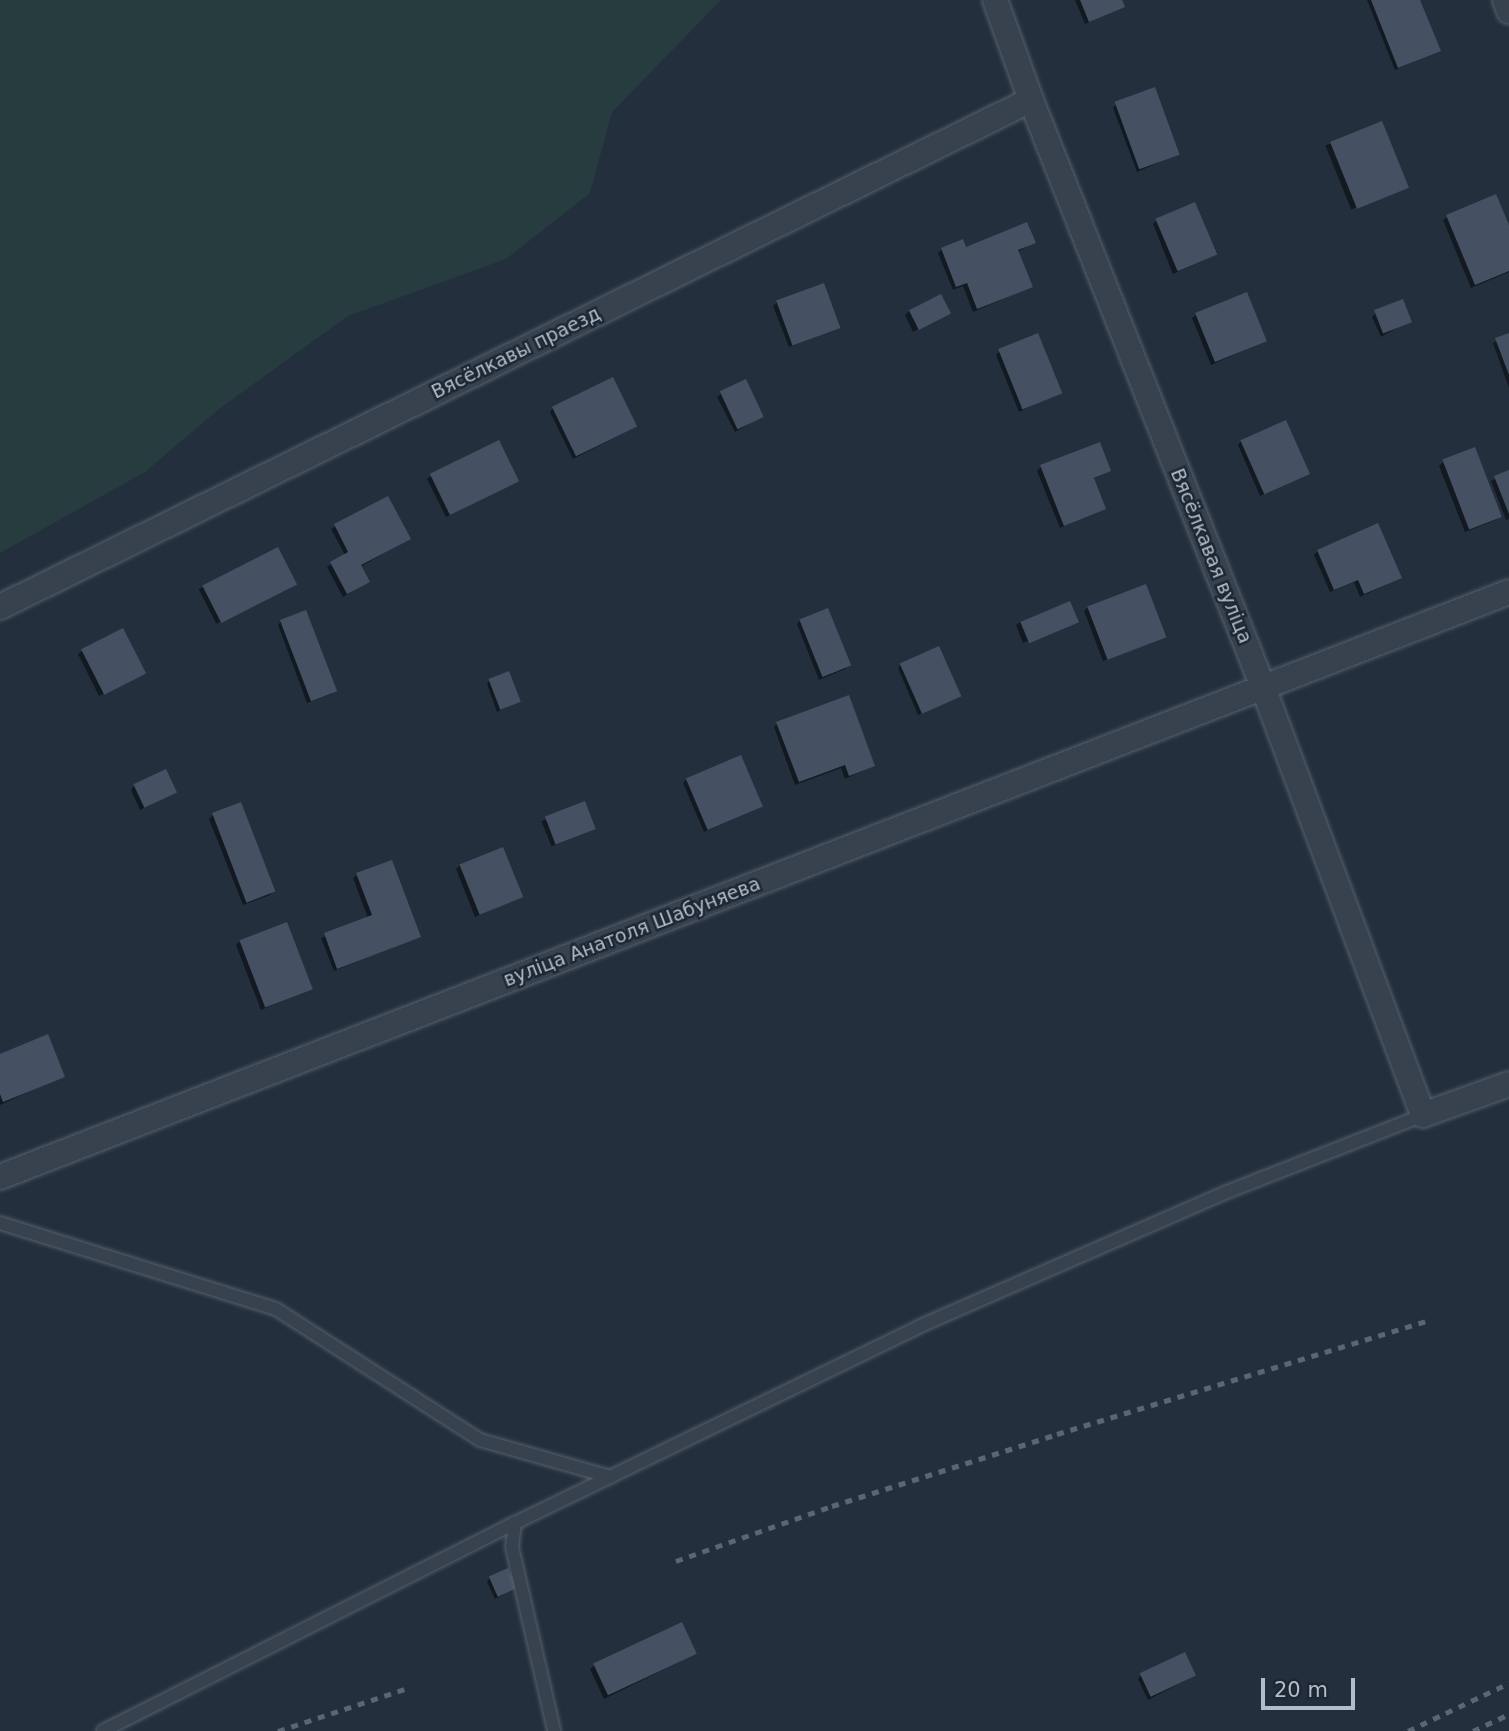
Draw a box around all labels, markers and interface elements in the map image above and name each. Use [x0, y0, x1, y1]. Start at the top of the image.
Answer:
street label: Вясёлкавы праезд [428, 302, 604, 404]
street label: Вясёлкавая вуліца [1165, 465, 1257, 647]
street label: вуліца Анатоля Шабуняева [500, 872, 764, 992]
scale bar [1264, 1664, 1358, 1708]
text: 20 m [1274, 1678, 1328, 1702]

